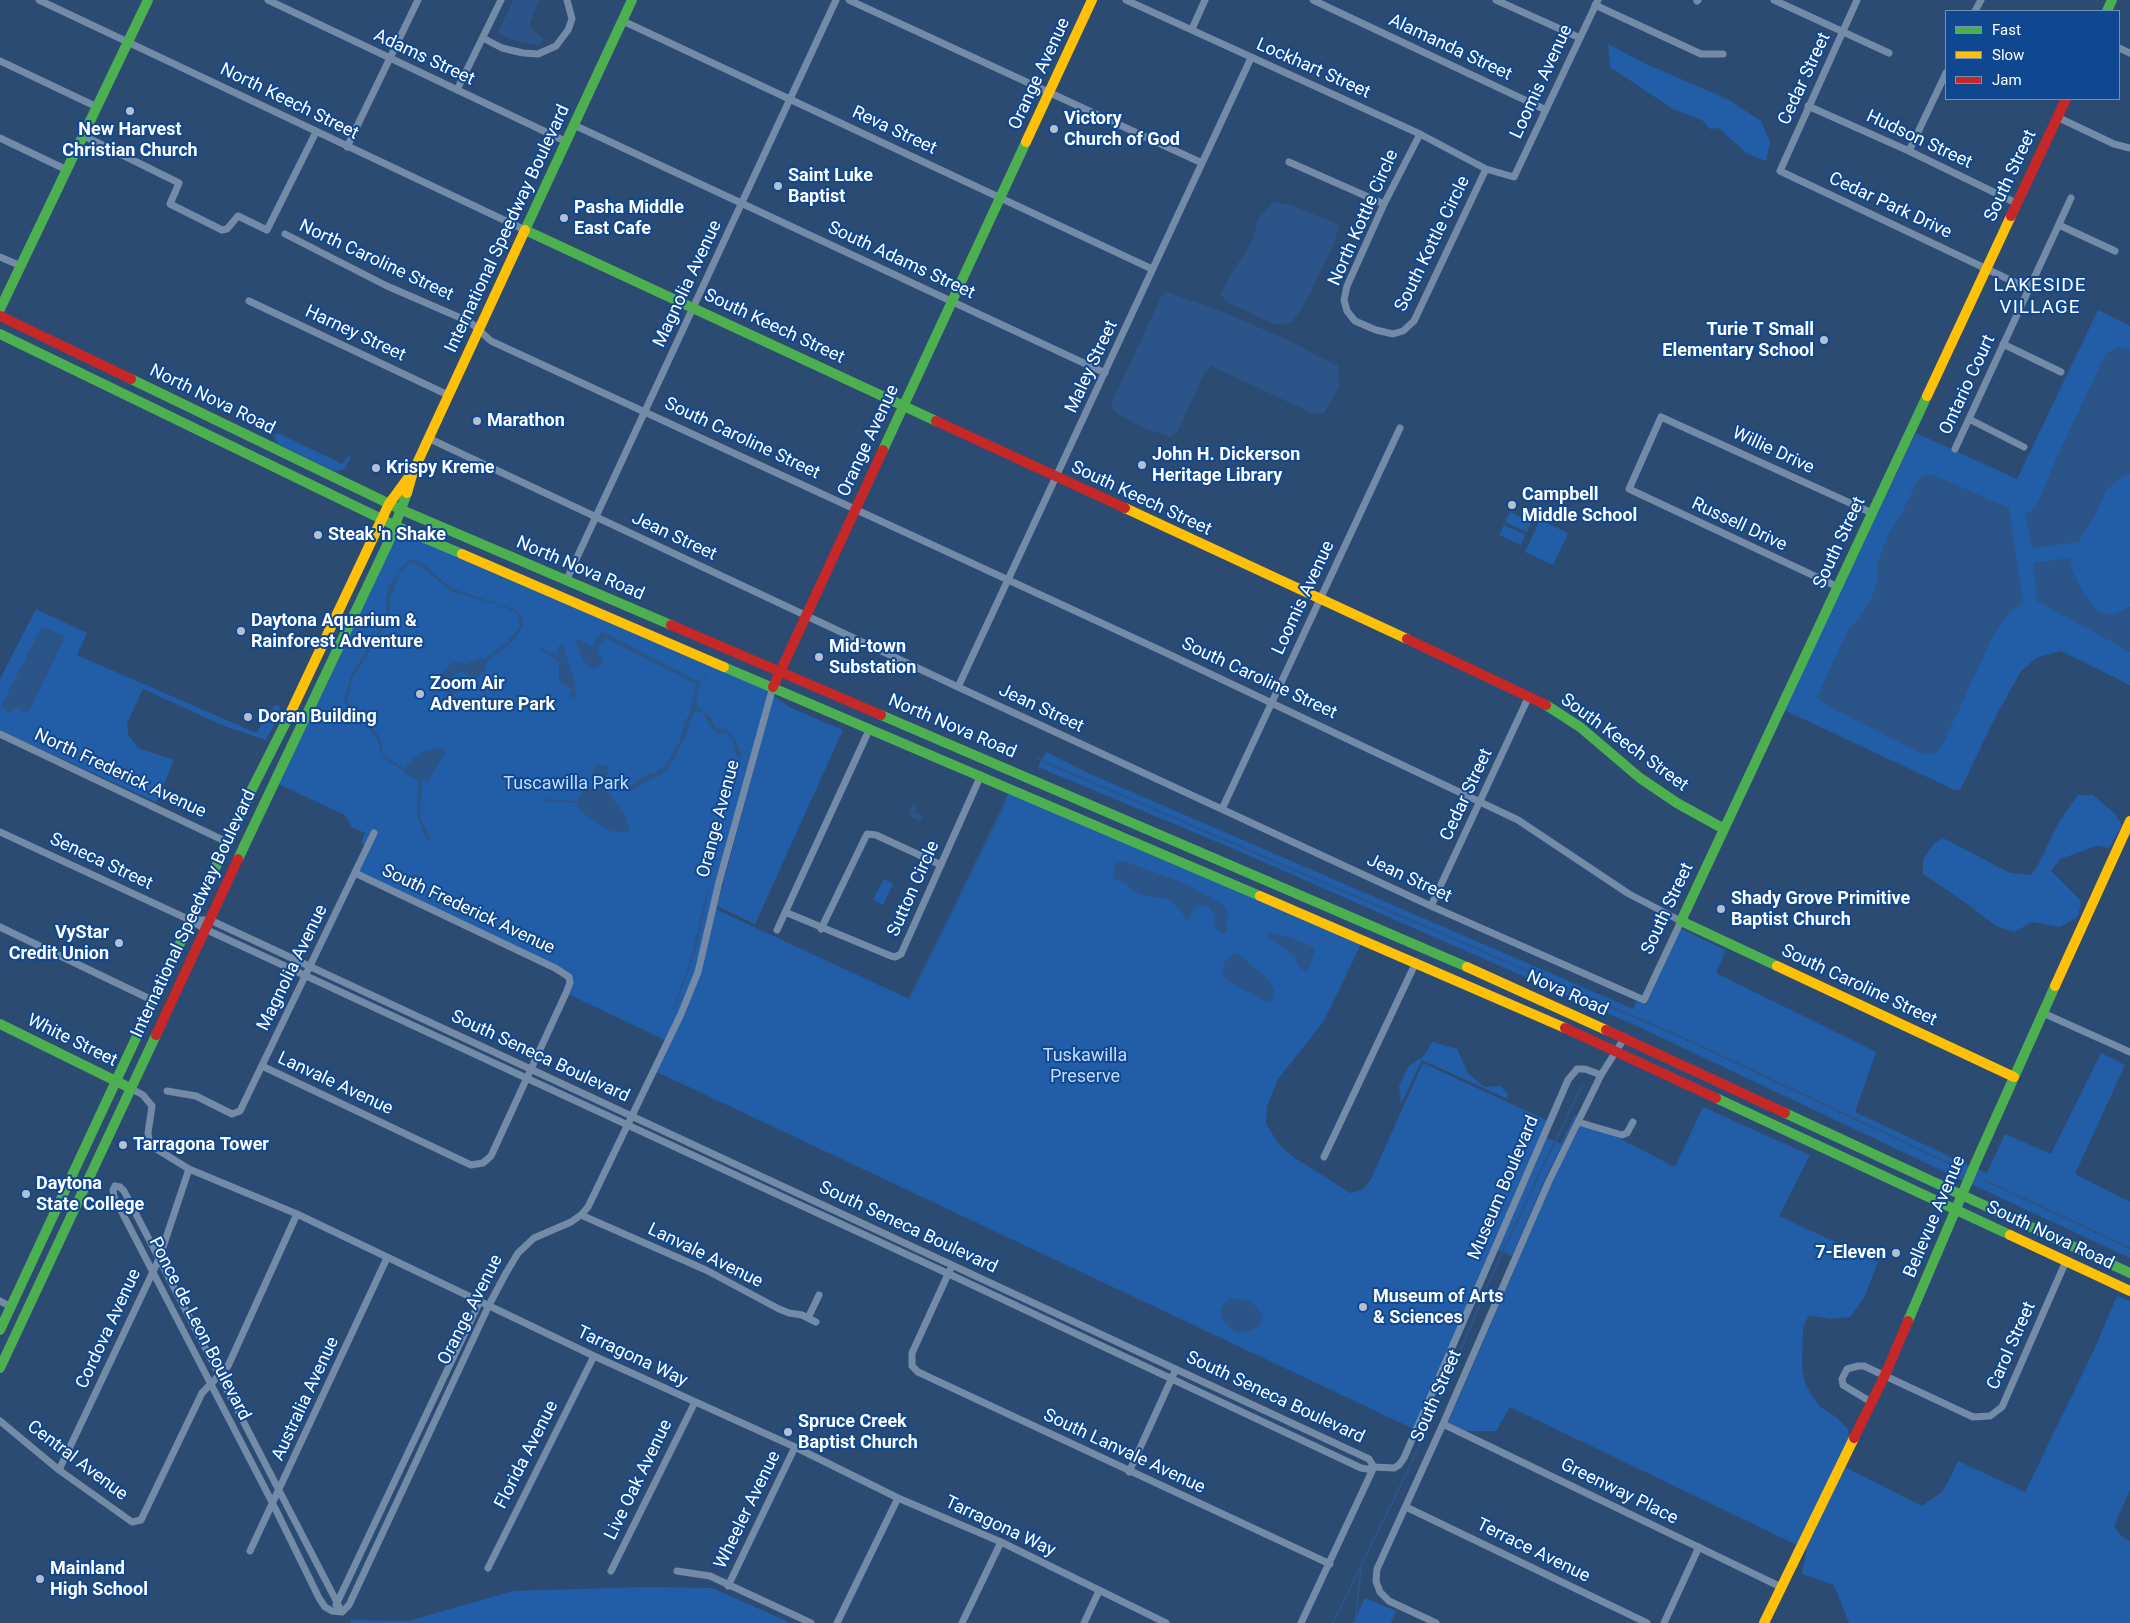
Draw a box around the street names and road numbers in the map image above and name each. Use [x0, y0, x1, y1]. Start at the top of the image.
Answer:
street label: Alamanda Street [1385, 10, 1515, 86]
street label: Orange Avenue [1005, 15, 1075, 133]
street label: Loomis Avenue [1506, 22, 1578, 142]
street label: Adams Street [370, 25, 478, 91]
street label: Cedar Street [1774, 29, 1836, 129]
street label: Lockhart Street [1253, 34, 1373, 104]
street label: North Keech Street [216, 59, 362, 145]
street label: International Speedway Boulevard [441, 102, 575, 356]
street label: Reva Street [848, 102, 940, 160]
street label: Hudson Street [1863, 106, 1975, 174]
street label: South Street [1980, 127, 2042, 225]
street label: North Kottle Circle [1324, 147, 1404, 289]
street label: Cedar Park Drive [1825, 168, 1955, 244]
street label: South Kottle Circle [1391, 173, 1475, 315]
street label: North Caroline Street [295, 216, 457, 306]
street label: Magnolia Avenue [649, 217, 727, 351]
street label: South Adams Street [824, 217, 978, 305]
street label: South Keech Street [700, 285, 848, 369]
street label: Harney Street [301, 301, 409, 367]
street label: Maley Street [1061, 317, 1123, 417]
street label: Ontario Court [1935, 332, 2001, 438]
street label: North Nova Road [146, 360, 278, 440]
street label: Orange Avenue [834, 382, 904, 500]
street label: South Caroline Street [661, 393, 823, 485]
street label: Willie Drive [1729, 423, 1817, 479]
street label: South Keech Street [1067, 457, 1215, 541]
street label: Russell Drive [1688, 493, 1790, 557]
street label: South Street [1809, 494, 1871, 592]
street label: Jean Street [628, 508, 720, 566]
street label: North Nova Road [513, 532, 647, 606]
street label: Loomis Avenue [1268, 538, 1340, 658]
street label: South Caroline Street [1178, 633, 1340, 725]
street label: Jean Street [995, 680, 1087, 738]
street label: South Keech Street [1556, 689, 1692, 797]
street label: North Nova Road [885, 690, 1019, 764]
street label: North Frederick Avenue [31, 725, 209, 823]
street label: Cedar Street [1436, 745, 1498, 845]
street label: Orange Avenue [693, 758, 745, 880]
street label: International Speedway Boulevard [127, 787, 261, 1041]
street label: Seneca Street [46, 829, 156, 895]
street label: Sutton Circle [883, 838, 945, 940]
street label: Jean Street [1363, 850, 1455, 908]
street label: South Frederick Avenue [378, 860, 558, 960]
street label: South Street [1637, 860, 1699, 958]
street label: Magnolia Avenue [253, 901, 333, 1035]
street label: South Caroline Street [1778, 940, 1940, 1032]
street label: Nova Road [1523, 966, 1611, 1022]
street label: South Seneca Boulevard [447, 1006, 633, 1108]
street label: White Street [23, 1010, 121, 1072]
street label: Lanvale Avenue [274, 1048, 396, 1120]
street label: Museum Boulevard [1464, 1113, 1544, 1263]
street label: Bellevue Avenue [1900, 1153, 1970, 1281]
street label: South Seneca Boulevard [815, 1177, 1001, 1279]
street label: South Nova Road [1983, 1197, 2117, 1275]
street label: Lanvale Avenue [644, 1219, 766, 1293]
street label: Ponce de Leon Boulevard [143, 1234, 255, 1424]
street label: Orange Avenue [434, 1251, 508, 1369]
street label: Cordova Avenue [72, 1266, 146, 1392]
street label: Carol Street [1983, 1299, 2041, 1393]
street label: Tarragona Way [573, 1322, 691, 1392]
street label: Australia Avenue [268, 1334, 344, 1464]
street label: South Seneca Boulevard [1182, 1347, 1368, 1449]
street label: South Street [1407, 1347, 1467, 1445]
street label: Florida Avenue [491, 1397, 563, 1513]
street label: South Lanvale Avenue [1040, 1405, 1208, 1499]
street label: Central Avenue [22, 1416, 132, 1506]
street label: Live Oak Avenue [601, 1416, 677, 1544]
street label: Wheeler Avenue [710, 1448, 786, 1572]
street label: Greenway Place [1557, 1454, 1681, 1530]
street label: Tarragona Way [941, 1492, 1059, 1562]
street label: Terrace Avenue [1473, 1514, 1593, 1588]

